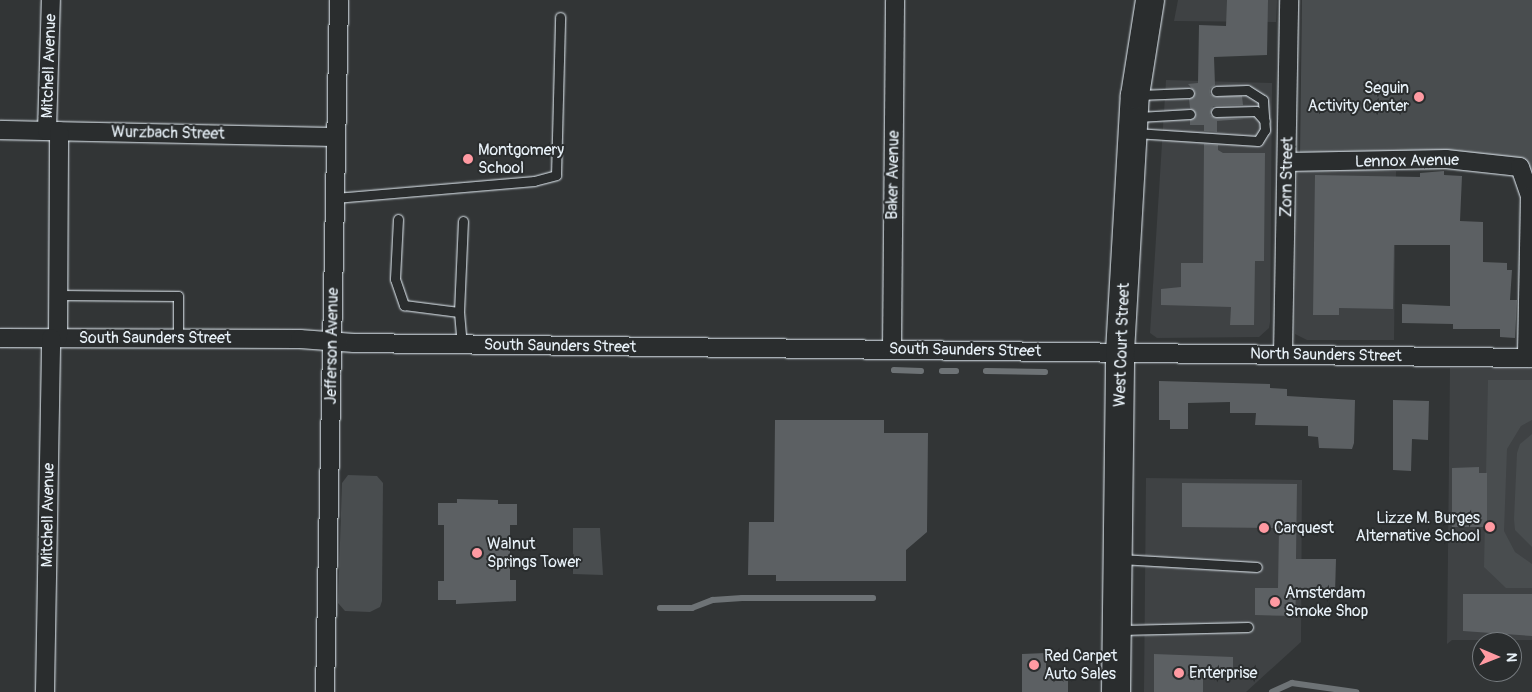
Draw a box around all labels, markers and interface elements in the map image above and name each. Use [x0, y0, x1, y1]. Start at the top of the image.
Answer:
street label: Mitchell Avenue [38, 13, 60, 119]
place label: Seguin Activity Center [1308, 78, 1409, 116]
marker: Seguin Activity Center [1413, 91, 1425, 103]
street label: Wurzbach Street [111, 122, 225, 144]
street label: Baker Avenue [883, 130, 903, 220]
street label: Zorn Street [1277, 137, 1297, 217]
place label: Montgomery School [478, 140, 564, 178]
street label: Lennox Avenue [1355, 150, 1459, 172]
marker: Montgomery School [462, 153, 474, 165]
street label: West Court Street [1110, 283, 1134, 407]
street label: Jefferson Avenue [321, 287, 343, 405]
street label: South Saunders Street [79, 328, 231, 348]
street label: South Saunders Street [484, 335, 636, 357]
street label: South Saunders Street [889, 339, 1041, 361]
street label: North Saunders Street [1250, 344, 1402, 366]
street label: Mitchell Avenue [37, 463, 59, 567]
place label: Lizze M. Burges Alternative School [1355, 508, 1480, 546]
place label: Carquest [1274, 518, 1334, 538]
marker: Lizze M. Burges Alternative School [1484, 521, 1496, 533]
marker: Carquest [1258, 522, 1270, 534]
place label: Walnut Springs Tower [487, 534, 581, 572]
marker: Walnut Springs Tower [471, 547, 483, 559]
place label: Amsterdam Smoke Shop [1285, 583, 1368, 621]
marker: Amsterdam Smoke Shop [1269, 596, 1281, 608]
north arrow [1472, 632, 1522, 682]
place label: Red Carpet Auto Sales [1044, 646, 1117, 684]
text: N [1503, 652, 1520, 662]
marker: Red Carpet Auto Sales [1028, 659, 1040, 671]
place label: Enterprise [1189, 663, 1257, 683]
marker: Enterprise [1173, 667, 1185, 679]

